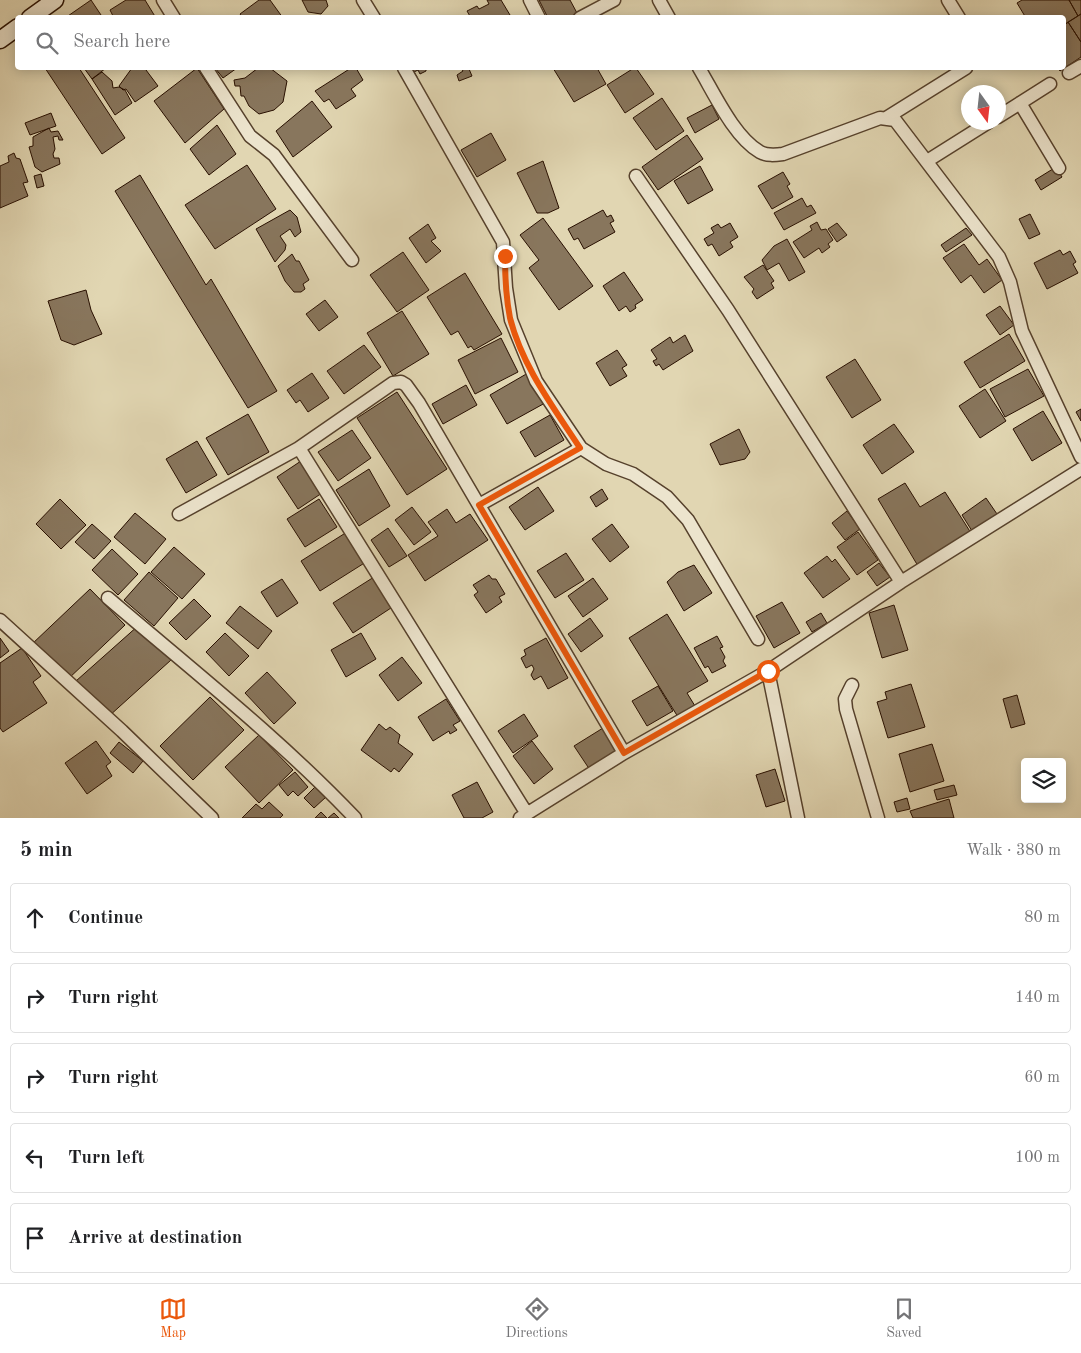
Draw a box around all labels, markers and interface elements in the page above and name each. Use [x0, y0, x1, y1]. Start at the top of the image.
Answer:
search box [15, 15, 1066, 70]
icon: search [33, 29, 61, 57]
text: Search here [73, 33, 170, 52]
north arrow [961, 85, 1006, 130]
route end [494, 245, 517, 268]
route start [757, 660, 780, 683]
map controls [1021, 758, 1066, 803]
button: layers [1021, 758, 1066, 803]
text: 5 min [20, 840, 73, 861]
text: Walk · 380 m [966, 843, 1061, 859]
icon: ahead [21, 904, 49, 932]
text: Continue [68, 909, 143, 928]
text: 80 m [1024, 910, 1060, 926]
icon: right [21, 984, 49, 1012]
text: Turn right [68, 989, 158, 1008]
text: 140 m [1015, 990, 1060, 1006]
icon: right [21, 1064, 49, 1092]
text: Turn right [68, 1069, 158, 1088]
text: 60 m [1024, 1070, 1060, 1086]
icon: left [21, 1144, 49, 1172]
text: Turn left [68, 1149, 145, 1168]
text: 100 m [1015, 1150, 1060, 1166]
icon: arrive [21, 1224, 49, 1252]
text: Arrive at destination [68, 1229, 242, 1248]
tab: Map [159, 1295, 187, 1342]
tab: Directions [506, 1295, 568, 1342]
tab: Saved [886, 1295, 922, 1342]

